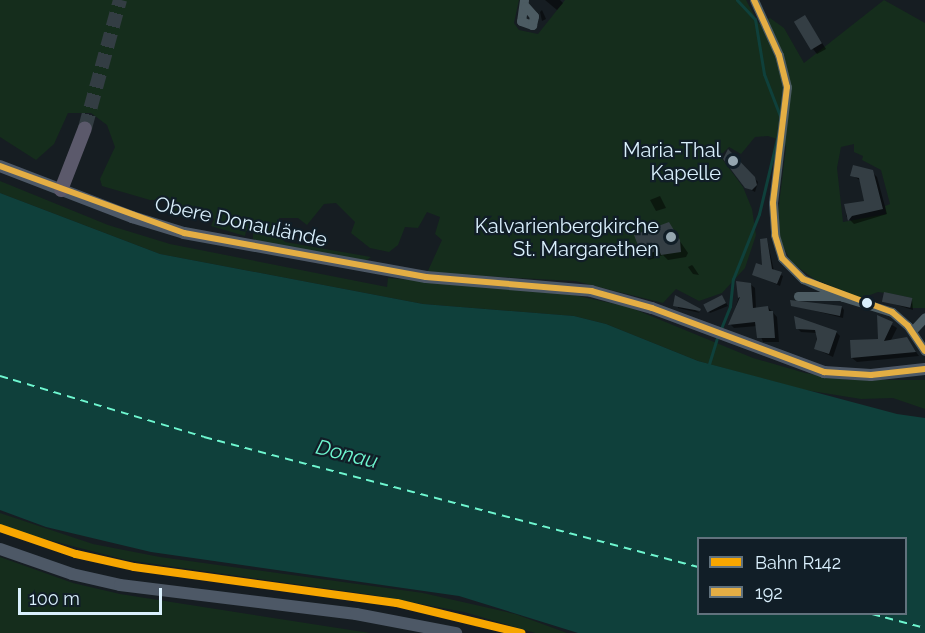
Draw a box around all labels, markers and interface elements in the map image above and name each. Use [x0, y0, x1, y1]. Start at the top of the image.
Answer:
place label: Maria-Thal Kapelle [623, 138, 721, 185]
marker: Maria-Thal Kapelle [726, 154, 740, 168]
street label: Obere Donaulände [153, 192, 329, 252]
place label: Kalvarienbergkirche St. Margarethen [475, 214, 659, 261]
marker: Kalvarienbergkirche St. Margarethen [664, 230, 678, 244]
unlabelled marker [861, 297, 873, 309]
water label: Donau [313, 434, 381, 474]
legend [697, 537, 907, 615]
text: Bahn R142 [755, 552, 841, 573]
scale bar [21, 576, 165, 614]
text: 192 [755, 582, 783, 603]
text: 100 m [29, 588, 80, 609]

